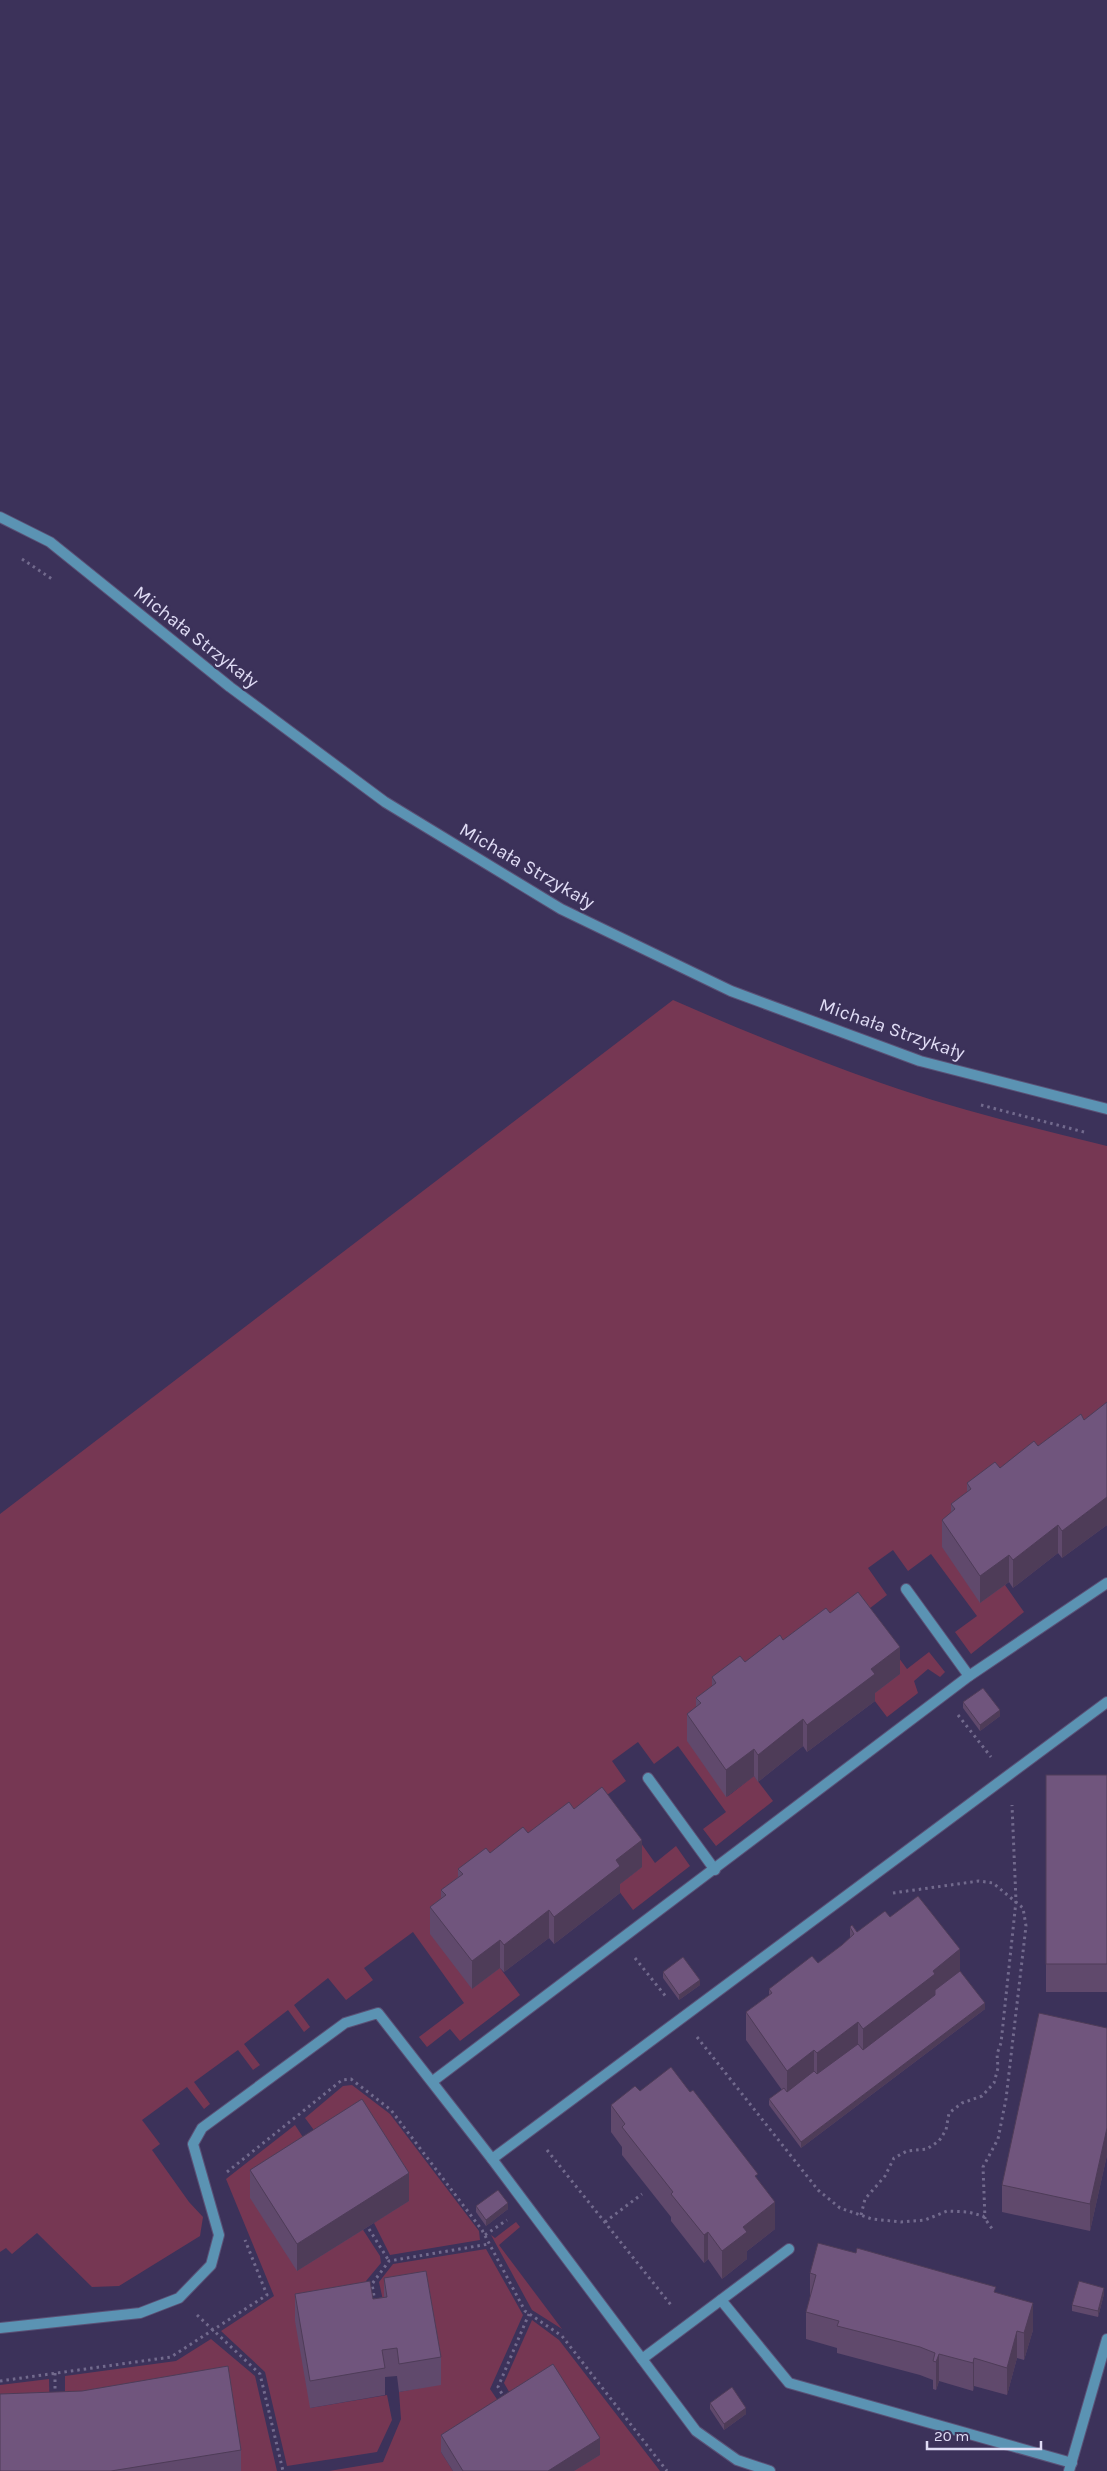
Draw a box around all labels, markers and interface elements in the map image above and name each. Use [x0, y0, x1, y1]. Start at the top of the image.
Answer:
street label: Michała Strzykały [129, 581, 263, 693]
street label: Michała Strzykały [455, 818, 599, 914]
street label: Michała Strzykały [816, 994, 968, 1064]
scale bar [927, 2418, 1041, 2450]
text: 20 m [934, 2427, 969, 2445]

